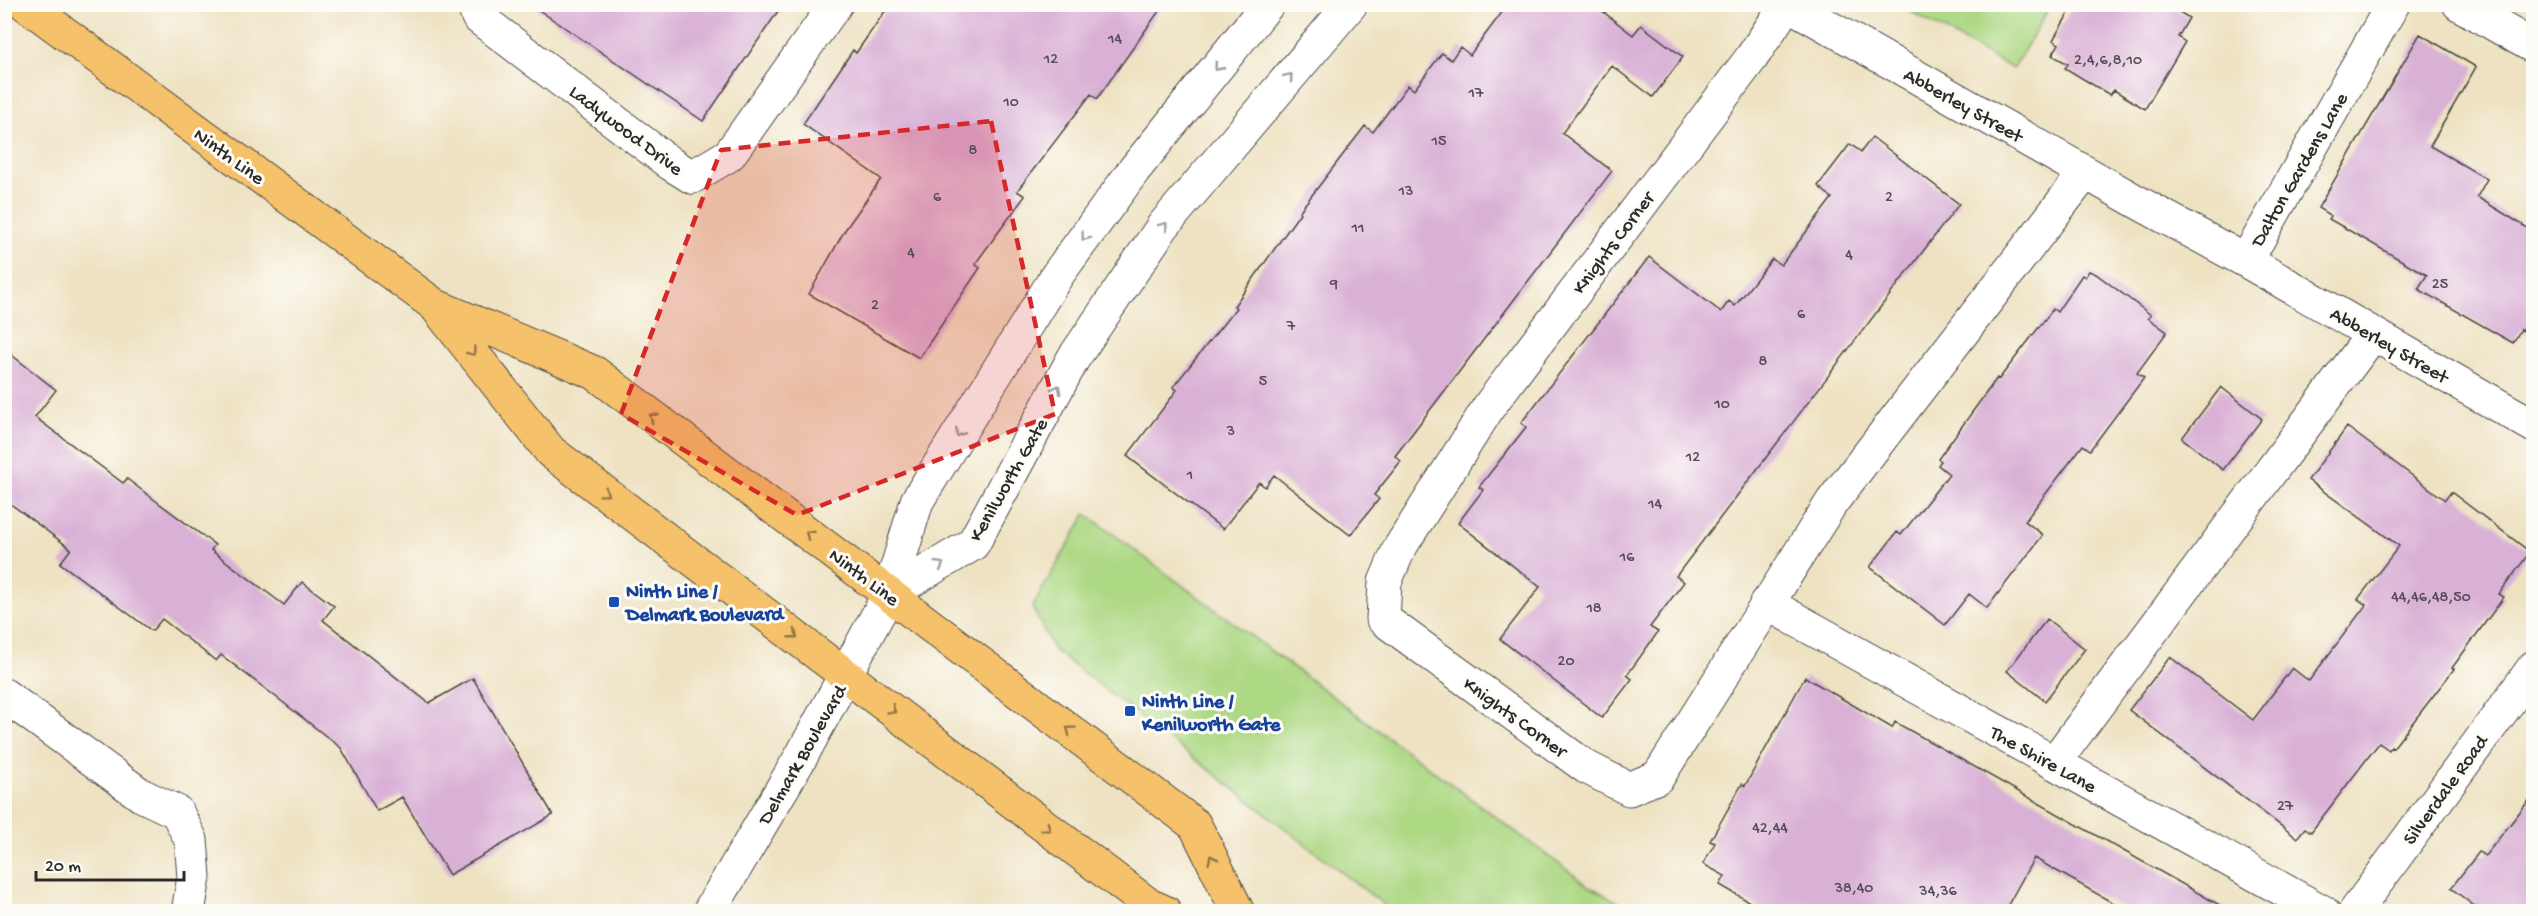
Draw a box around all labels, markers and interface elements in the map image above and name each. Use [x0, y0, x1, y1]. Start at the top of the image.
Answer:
house number: 14 [1107, 31, 1122, 50]
house number: 12 [1043, 51, 1058, 70]
house number: 2,4,6,8,10 [2074, 52, 2142, 71]
one-way arrow [1214, 60, 1225, 71]
street label: Abberley Street [1899, 65, 2028, 150]
one-way arrow [1282, 73, 1293, 84]
street label: Ladywood Drive [564, 82, 687, 182]
house number: 17 [1468, 85, 1484, 104]
street label: Dalton Gardens Lane [2247, 89, 2355, 254]
house number: 10 [1002, 94, 1019, 113]
street label: Ninth Line [188, 124, 268, 192]
house number: 15 [1431, 133, 1446, 152]
house number: 8 [969, 142, 978, 161]
house number: 13 [1398, 183, 1413, 202]
street label: Knights Corner [1569, 187, 1662, 300]
house number: 6 [933, 189, 942, 208]
house number: 2 [1885, 189, 1893, 208]
house number: 11 [1351, 220, 1364, 239]
one-way arrow [1156, 221, 1167, 232]
one-way arrow [1081, 230, 1092, 241]
house number: 4 [907, 245, 915, 264]
house number: 4 [1845, 247, 1853, 266]
house number: 9 [1329, 276, 1338, 295]
house number: 25 [2432, 276, 2448, 295]
house number: 2 [871, 297, 879, 316]
street label: Abberley Street [2325, 304, 2453, 391]
house number: 6 [1797, 306, 1806, 325]
house number: 7 [1286, 318, 1296, 337]
one-way arrow [465, 345, 476, 356]
house number: 8 [1759, 353, 1768, 372]
house number: 5 [1259, 373, 1267, 392]
one-way arrow [1050, 385, 1061, 395]
house number: 10 [1713, 396, 1730, 415]
one-way arrow [649, 413, 660, 424]
street label: Kenilworth Gate [965, 414, 1055, 546]
house number: 3 [1226, 423, 1235, 442]
one-way arrow [954, 427, 966, 437]
house number: 12 [1685, 449, 1700, 468]
house number: 1 [1186, 467, 1193, 486]
one-way arrow [599, 485, 610, 496]
house number: 14 [1647, 496, 1662, 515]
one-way arrow [805, 530, 816, 541]
street label: Ninth Line [823, 545, 903, 613]
house number: 16 [1619, 549, 1635, 568]
one-way arrow [934, 560, 944, 572]
place label: Ninth Line / Delmark Boulevard [624, 582, 786, 628]
house number: 44,46,48,50 [2391, 589, 2471, 608]
marker: Ninth Line / Delmark Boulevard [607, 595, 621, 609]
house number: 18 [1585, 600, 1602, 619]
one-way arrow [788, 628, 799, 639]
house number: 20 [1558, 653, 1574, 672]
street label: Knights Corner [1458, 674, 1572, 765]
street label: Delmark Boulevard [754, 680, 854, 831]
place label: Ninth Line / Kenilworth Gate [1141, 692, 1281, 738]
one-way arrow [885, 703, 896, 714]
marker: Ninth Line / Kenilworth Gate [1123, 704, 1137, 718]
street label: The Shire Lane [1984, 722, 2100, 800]
one-way arrow [1065, 727, 1076, 738]
street label: Silverdale Road [2399, 730, 2496, 850]
house number: 27 [2277, 798, 2294, 817]
house number: 42,44 [1752, 820, 1788, 839]
one-way arrow [1041, 821, 1052, 832]
scale bar [36, 844, 184, 882]
one-way arrow [1207, 855, 1219, 866]
text: 20 m [45, 857, 81, 878]
house number: 38,40 [1834, 880, 1873, 899]
house number: 34,36 [1918, 883, 1958, 902]

